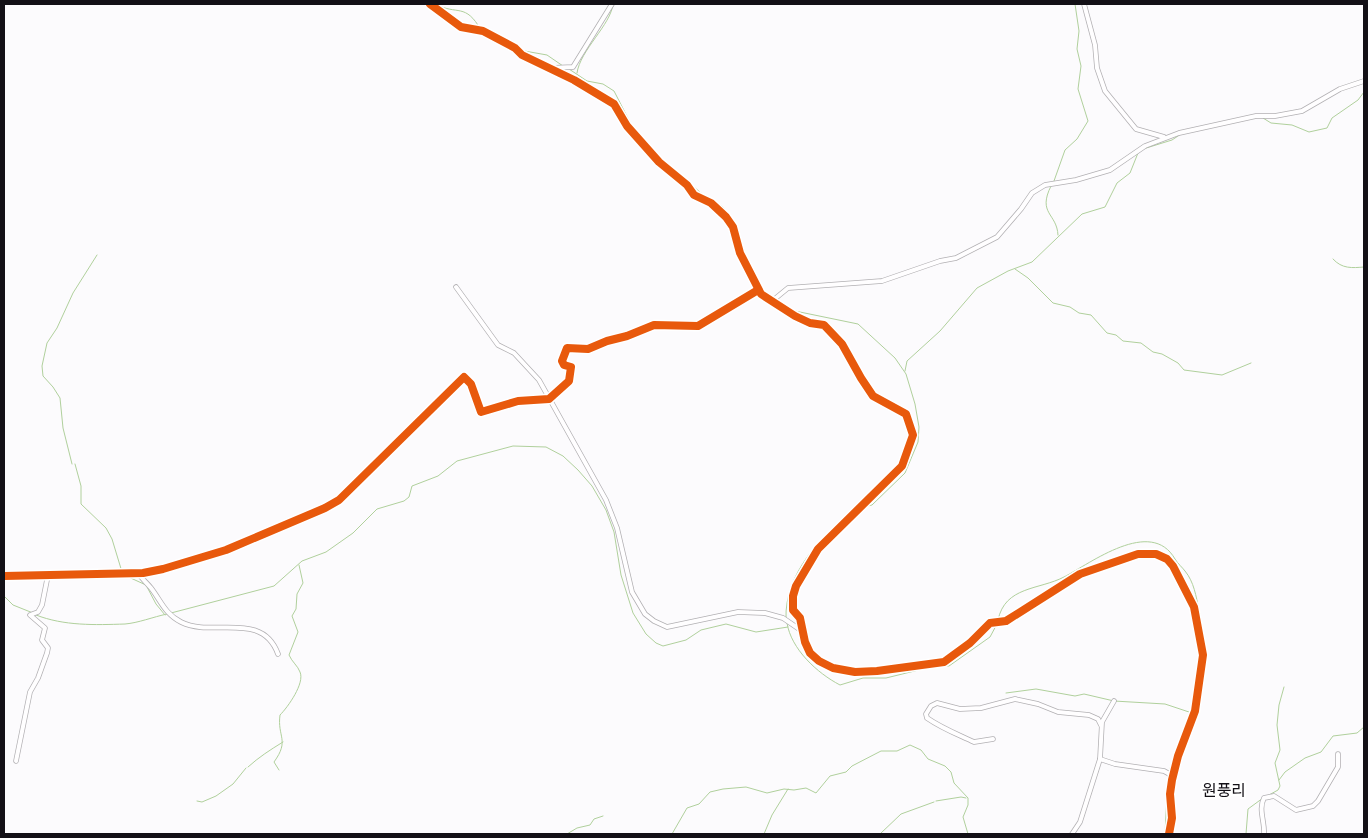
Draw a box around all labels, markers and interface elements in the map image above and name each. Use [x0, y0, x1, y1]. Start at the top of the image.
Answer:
district label: 원풍리 [1202, 780, 1246, 799]

